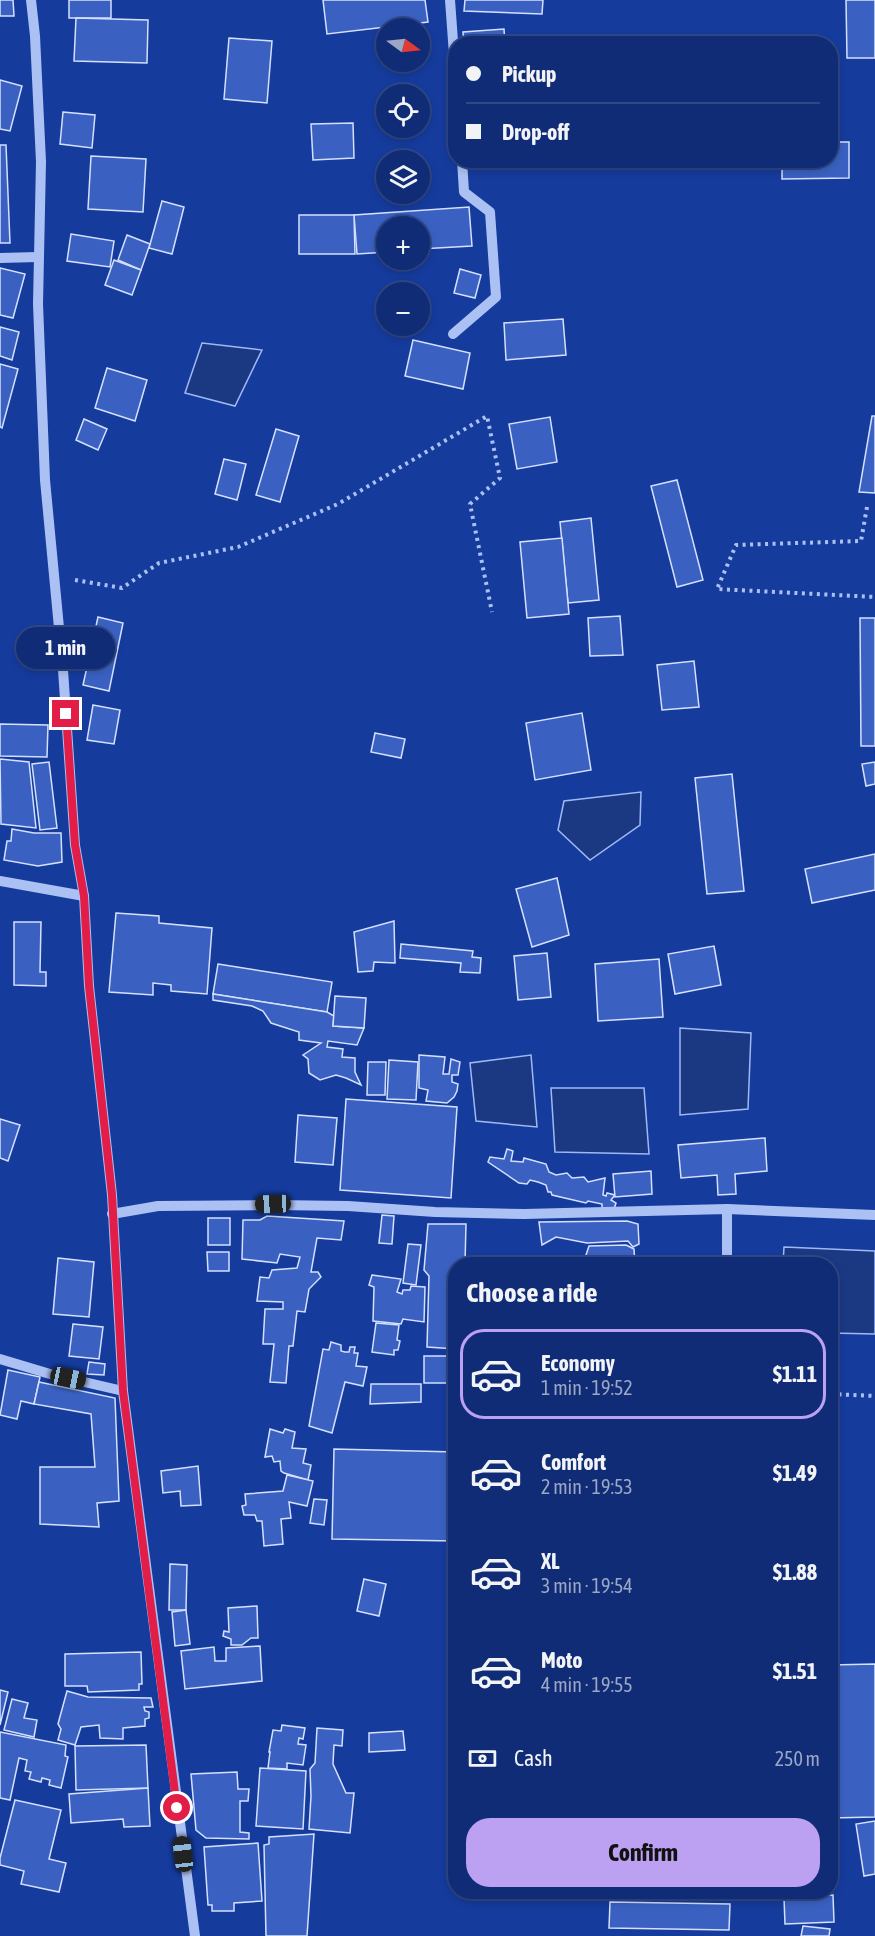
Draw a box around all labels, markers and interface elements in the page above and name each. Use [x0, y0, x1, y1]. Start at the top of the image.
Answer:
north arrow [376, 18, 430, 72]
map controls [376, 18, 430, 336]
text: Pickup [502, 61, 557, 87]
button: locate [376, 84, 430, 138]
text: Drop-off [502, 119, 569, 145]
button: layers [376, 150, 430, 204]
button: + [376, 216, 430, 270]
button: − [376, 282, 430, 336]
callout: 1 min [16, 627, 116, 669]
text: 1 min [45, 636, 86, 659]
route end [52, 700, 79, 727]
car [255, 1194, 291, 1214]
text: Choose a ride [466, 1277, 598, 1308]
icon: car [469, 1347, 523, 1401]
text: Economy [541, 1350, 615, 1376]
text: $1.11 [773, 1361, 817, 1387]
car [49, 1365, 87, 1391]
text: 1 min · 19:52 [541, 1376, 633, 1399]
icon: car [469, 1446, 523, 1500]
text: Comfort [541, 1449, 606, 1475]
text: $1.49 [773, 1460, 817, 1486]
text: 2 min · 19:53 [541, 1475, 633, 1498]
icon: car [469, 1545, 523, 1599]
text: XL [541, 1548, 559, 1574]
text: $1.88 [773, 1559, 817, 1585]
text: 3 min · 19:54 [541, 1574, 633, 1597]
icon: car [469, 1644, 523, 1698]
text: Moto [541, 1647, 583, 1673]
text: $1.51 [773, 1658, 817, 1684]
text: 4 min · 19:55 [541, 1673, 633, 1696]
icon: cash [466, 1742, 499, 1775]
text: Cash [514, 1745, 553, 1771]
text: 250 m [775, 1747, 820, 1770]
route start [163, 1794, 190, 1821]
button: Confirm [466, 1818, 820, 1887]
car [172, 1835, 194, 1873]

